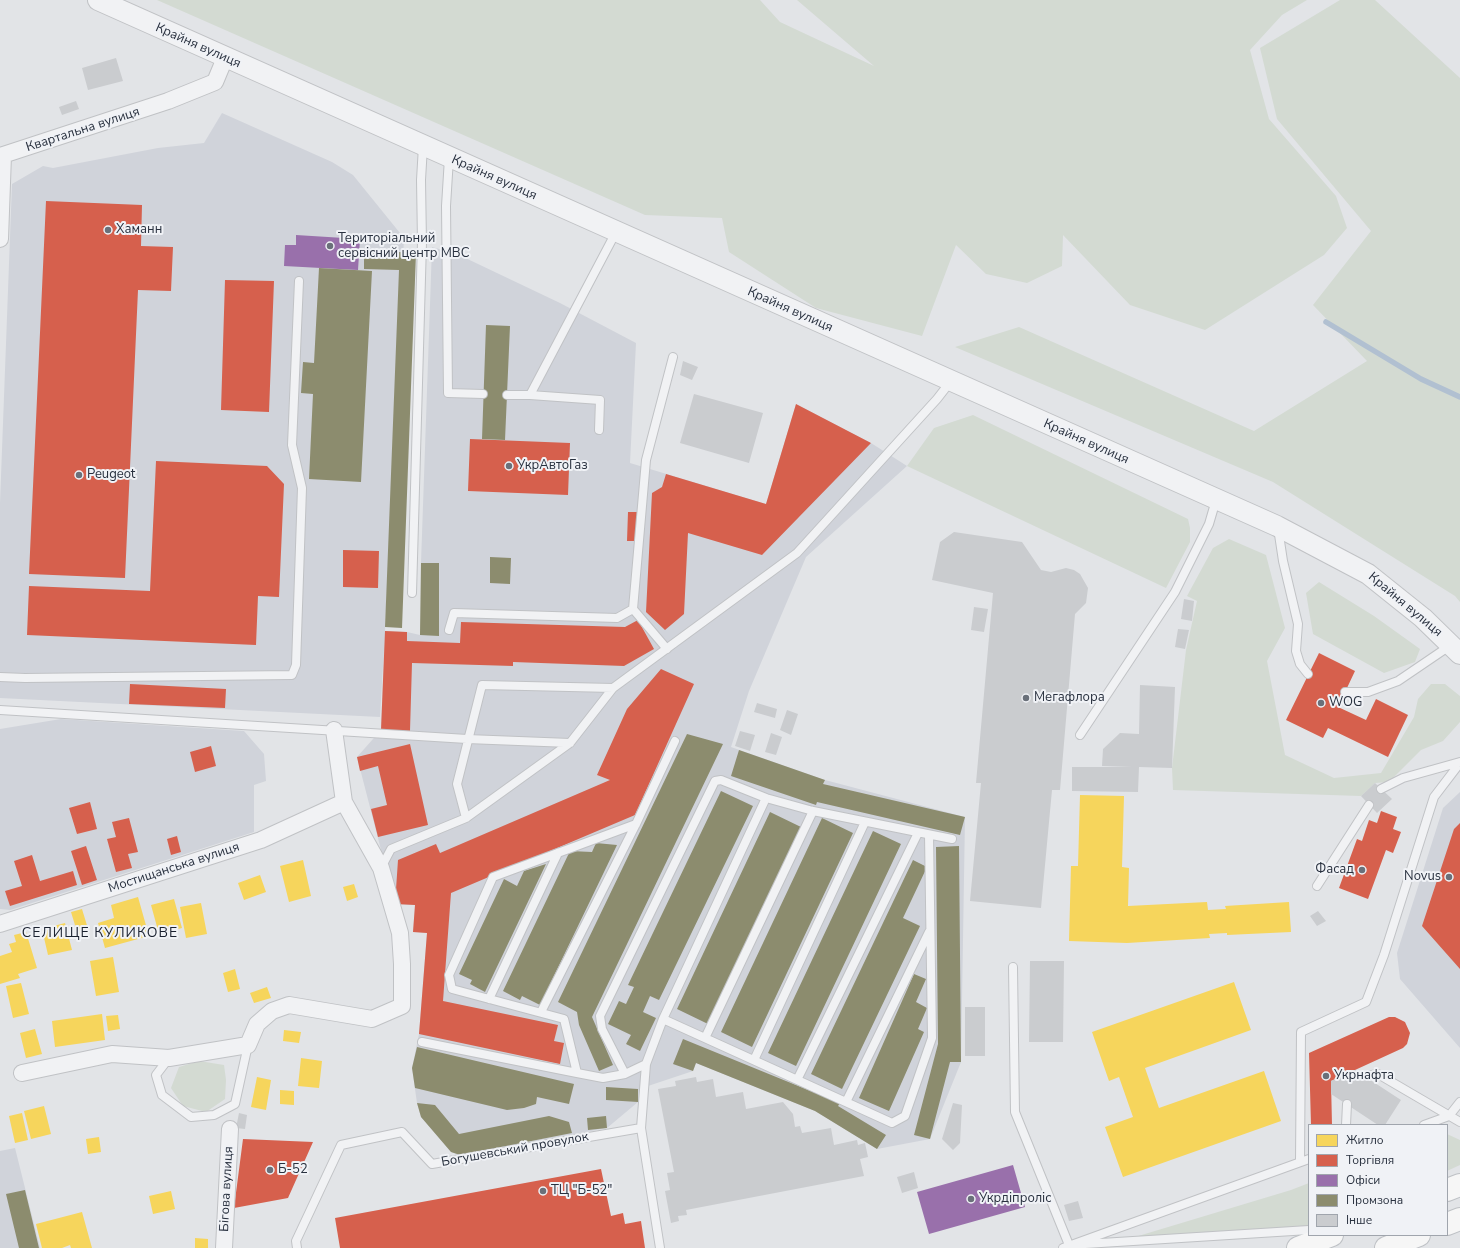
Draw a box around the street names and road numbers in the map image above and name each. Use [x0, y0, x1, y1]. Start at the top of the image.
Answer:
street label: Крайня вулиця [153, 20, 243, 72]
street label: Квартальна вулиця [24, 104, 142, 156]
street label: Крайня вулиця [449, 152, 539, 204]
street label: Крайня вулиця [745, 284, 835, 336]
street label: Крайня вулиця [1041, 416, 1131, 468]
street label: Крайня вулиця [1365, 569, 1445, 641]
street label: Мостищанська вулиця [106, 839, 242, 897]
street label: Богушевський провулок [440, 1129, 590, 1171]
street label: Бігова вулиця [217, 1146, 237, 1232]

